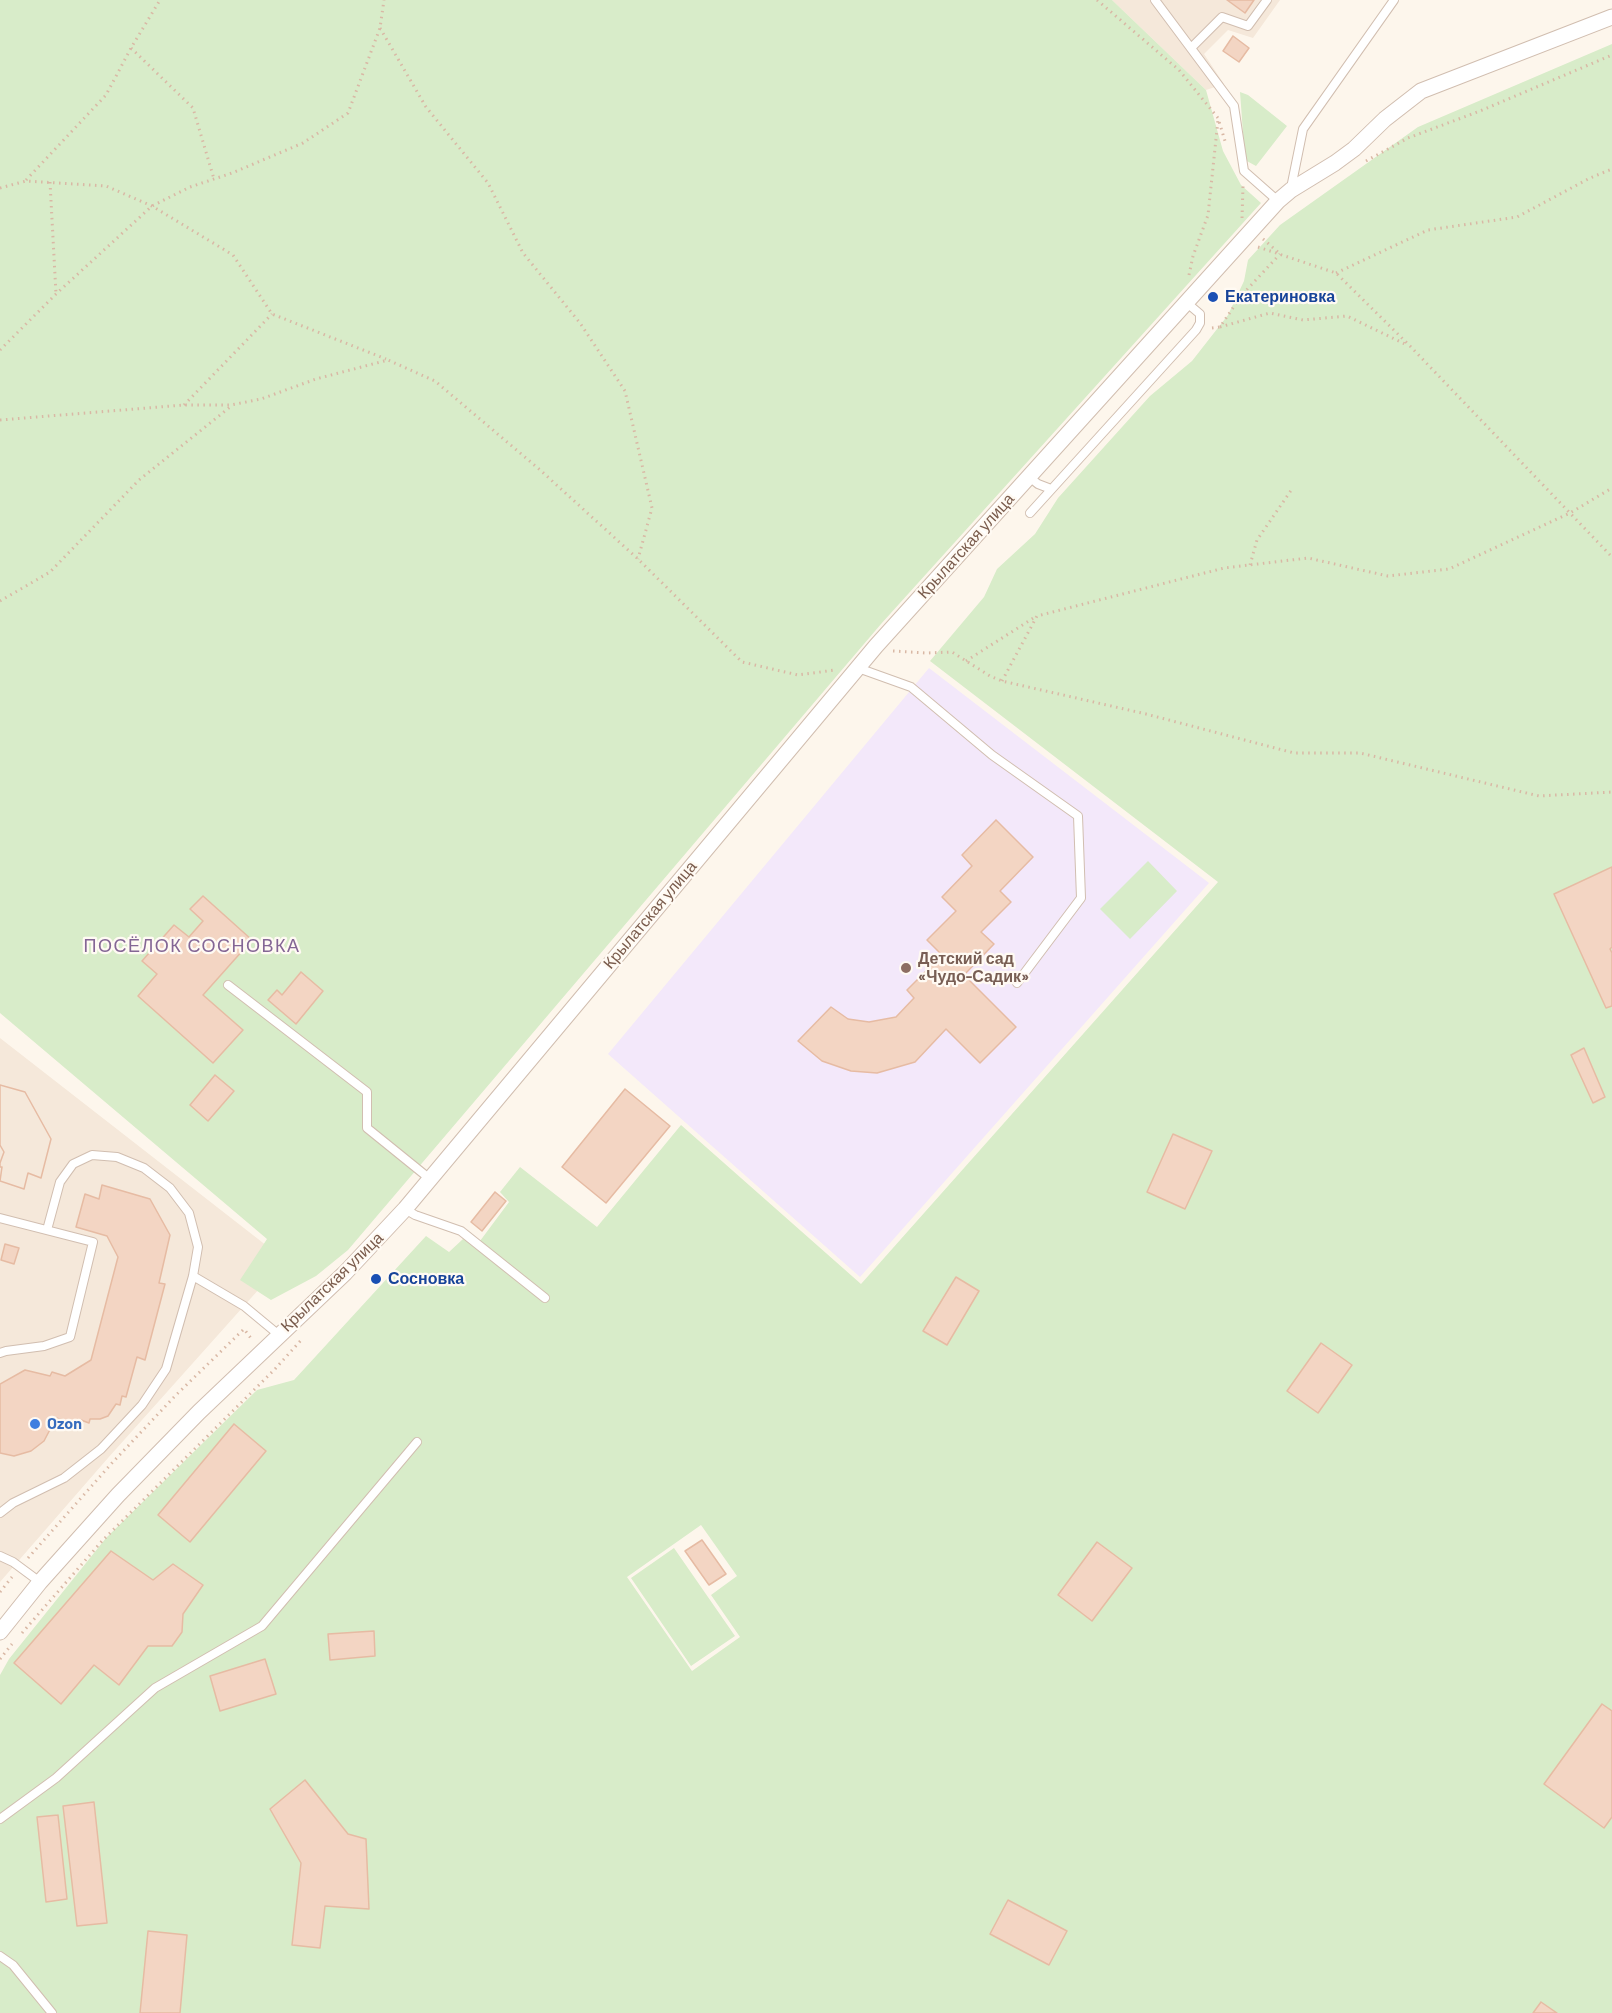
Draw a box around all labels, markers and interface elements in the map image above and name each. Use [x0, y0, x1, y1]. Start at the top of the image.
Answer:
place label: Екатериновка [1225, 287, 1335, 307]
marker: Екатериновка [1206, 290, 1220, 304]
street label: Крылатская улица [914, 489, 1018, 603]
street label: Крылатская улица [599, 857, 701, 973]
district label: ПОСЁЛОК СОСНОВКА [84, 935, 300, 957]
place label: Детский сад «Чудо-Садик» [918, 949, 1029, 987]
marker: Детский сад «Чудо-Садик» [899, 961, 913, 975]
street label: Крылатская улица [277, 1228, 387, 1336]
place label: Сосновка [388, 1269, 464, 1289]
marker: Сосновка [369, 1272, 383, 1286]
place label: Ozon [47, 1414, 82, 1434]
marker: Ozon [28, 1417, 42, 1431]

